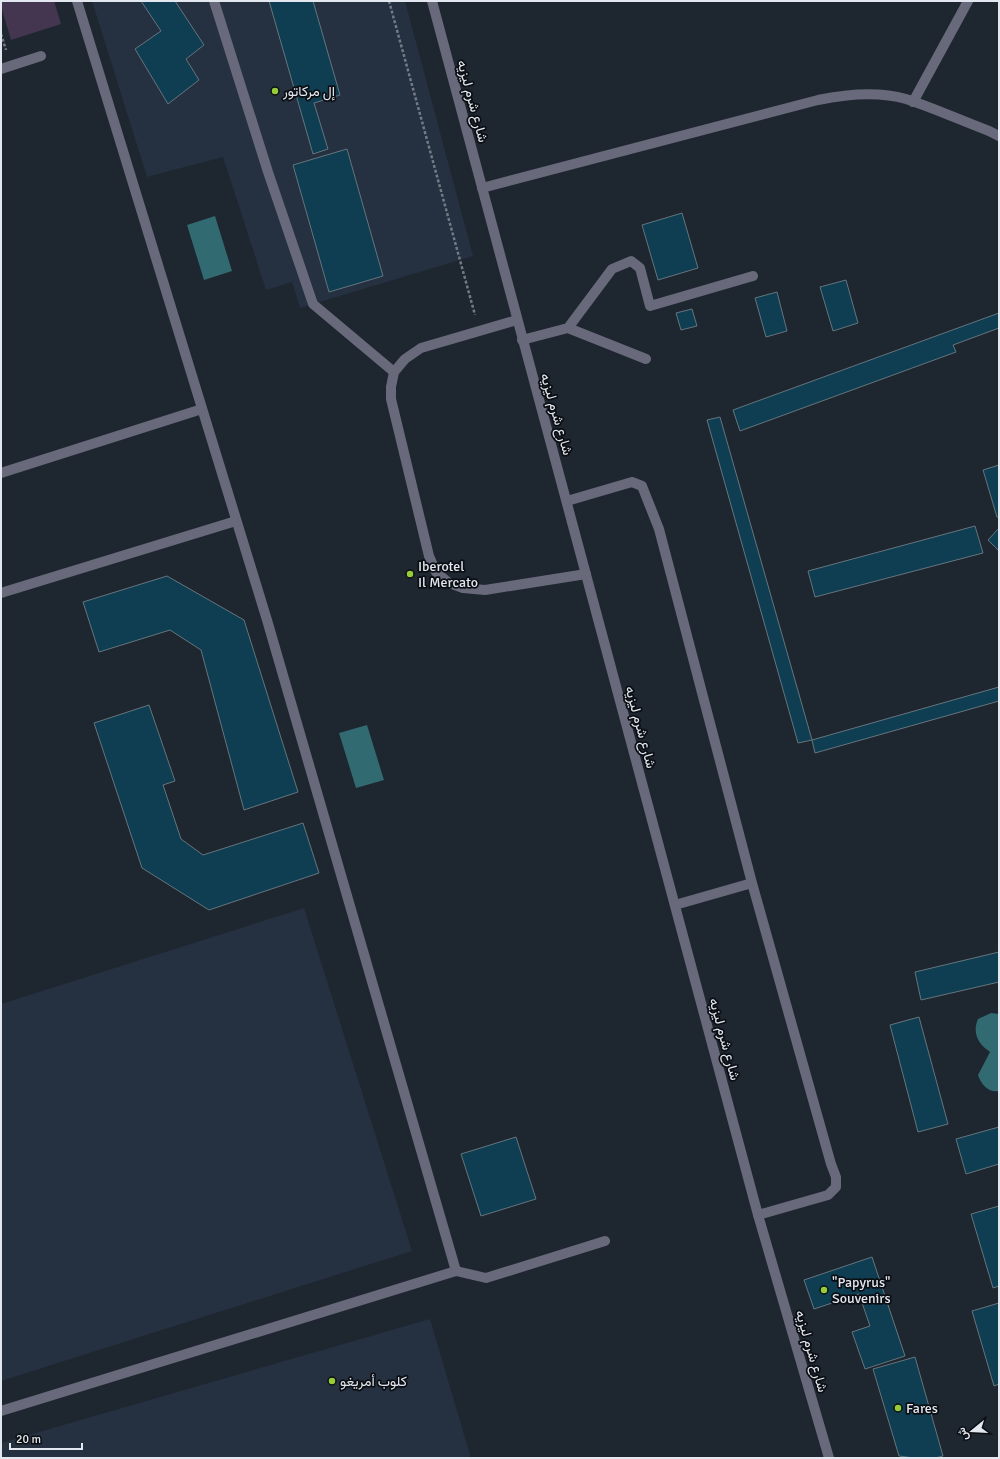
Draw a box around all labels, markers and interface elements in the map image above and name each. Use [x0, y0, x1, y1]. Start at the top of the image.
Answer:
street label: شارع شرم ليزيه [451, 58, 492, 145]
place label: إل مركاتور [282, 83, 335, 101]
marker: إل مركاتور [270, 86, 280, 96]
street label: شارع شرم ليزيه [535, 371, 576, 458]
place label: Iberotel Il Mercato [418, 558, 478, 591]
marker: Iberotel Il Mercato [405, 569, 415, 579]
street label: شارع شرم ليزيه [619, 684, 660, 771]
street label: شارع شرم ليزيه [703, 996, 744, 1083]
place label: "Papyrus" Souvenirs [832, 1274, 891, 1307]
marker: "Papyrus" Souvenirs [819, 1285, 829, 1295]
street label: شارع شرم ليزيه [790, 1308, 831, 1395]
place label: كلوب أمريغو [340, 1373, 407, 1390]
marker: كلوب أمريغو [327, 1376, 337, 1386]
place label: Fares [906, 1400, 938, 1417]
marker: Fares [893, 1403, 903, 1413]
north arrow [952, 1411, 992, 1451]
scale bar [10, 1425, 82, 1451]
text: ش [955, 1426, 971, 1442]
text: 20 m [16, 1432, 41, 1447]

